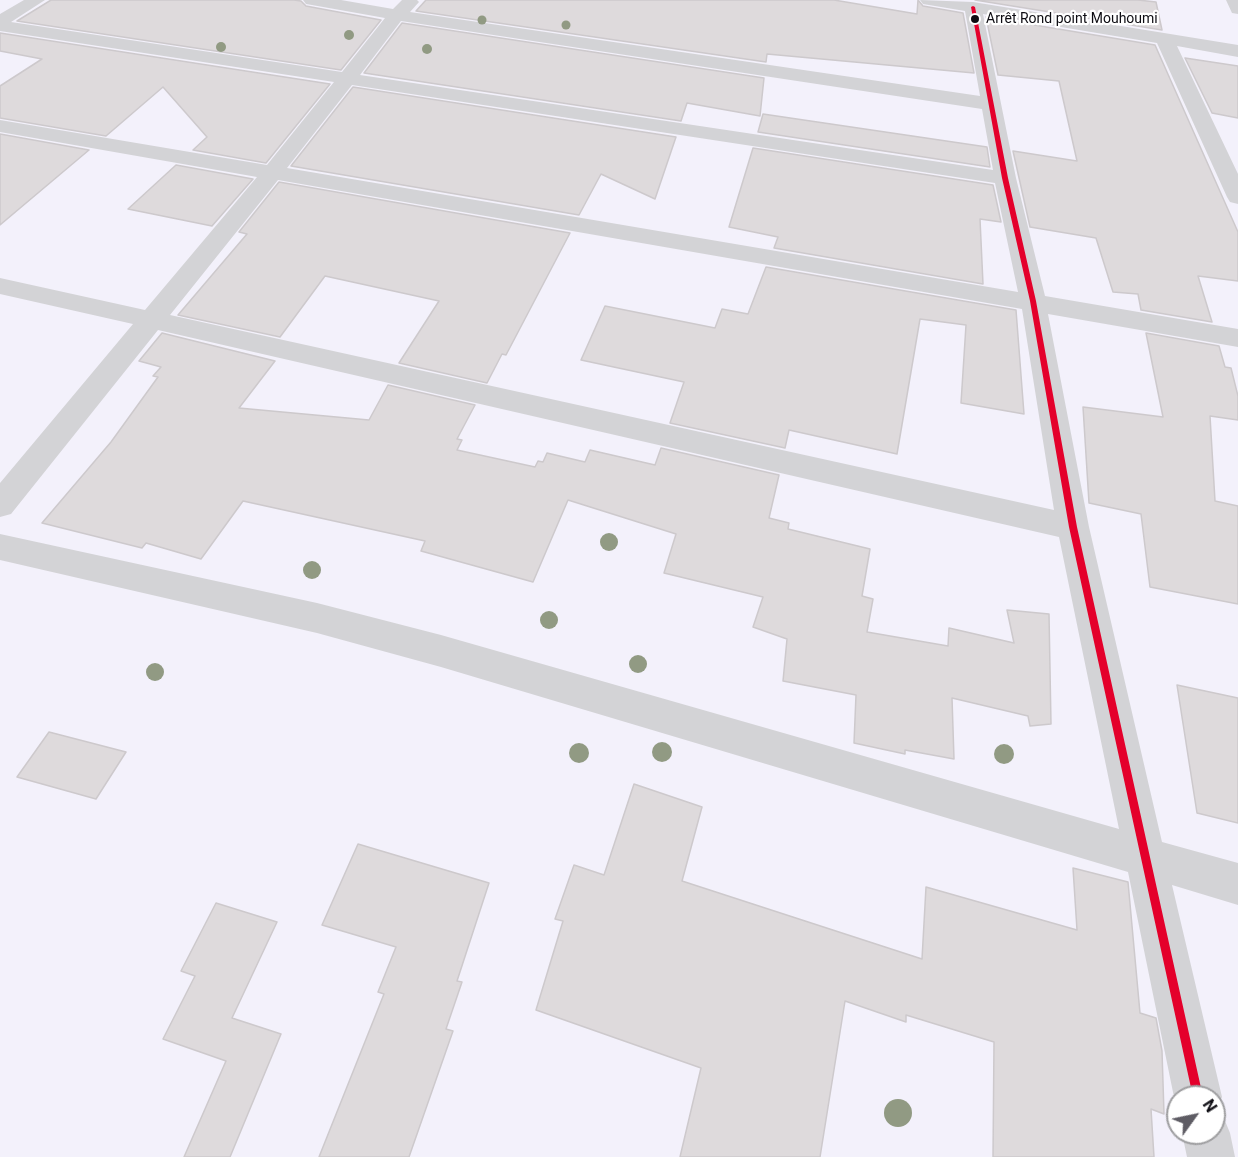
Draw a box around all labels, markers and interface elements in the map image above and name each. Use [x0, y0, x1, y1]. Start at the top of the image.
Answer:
place label: Arrêt Rond point Mouhoumi [986, 11, 1158, 27]
marker: Arrêt Rond point Mouhoumi [969, 13, 981, 25]
north arrow [1166, 1085, 1226, 1145]
text: N [1199, 1096, 1221, 1116]

